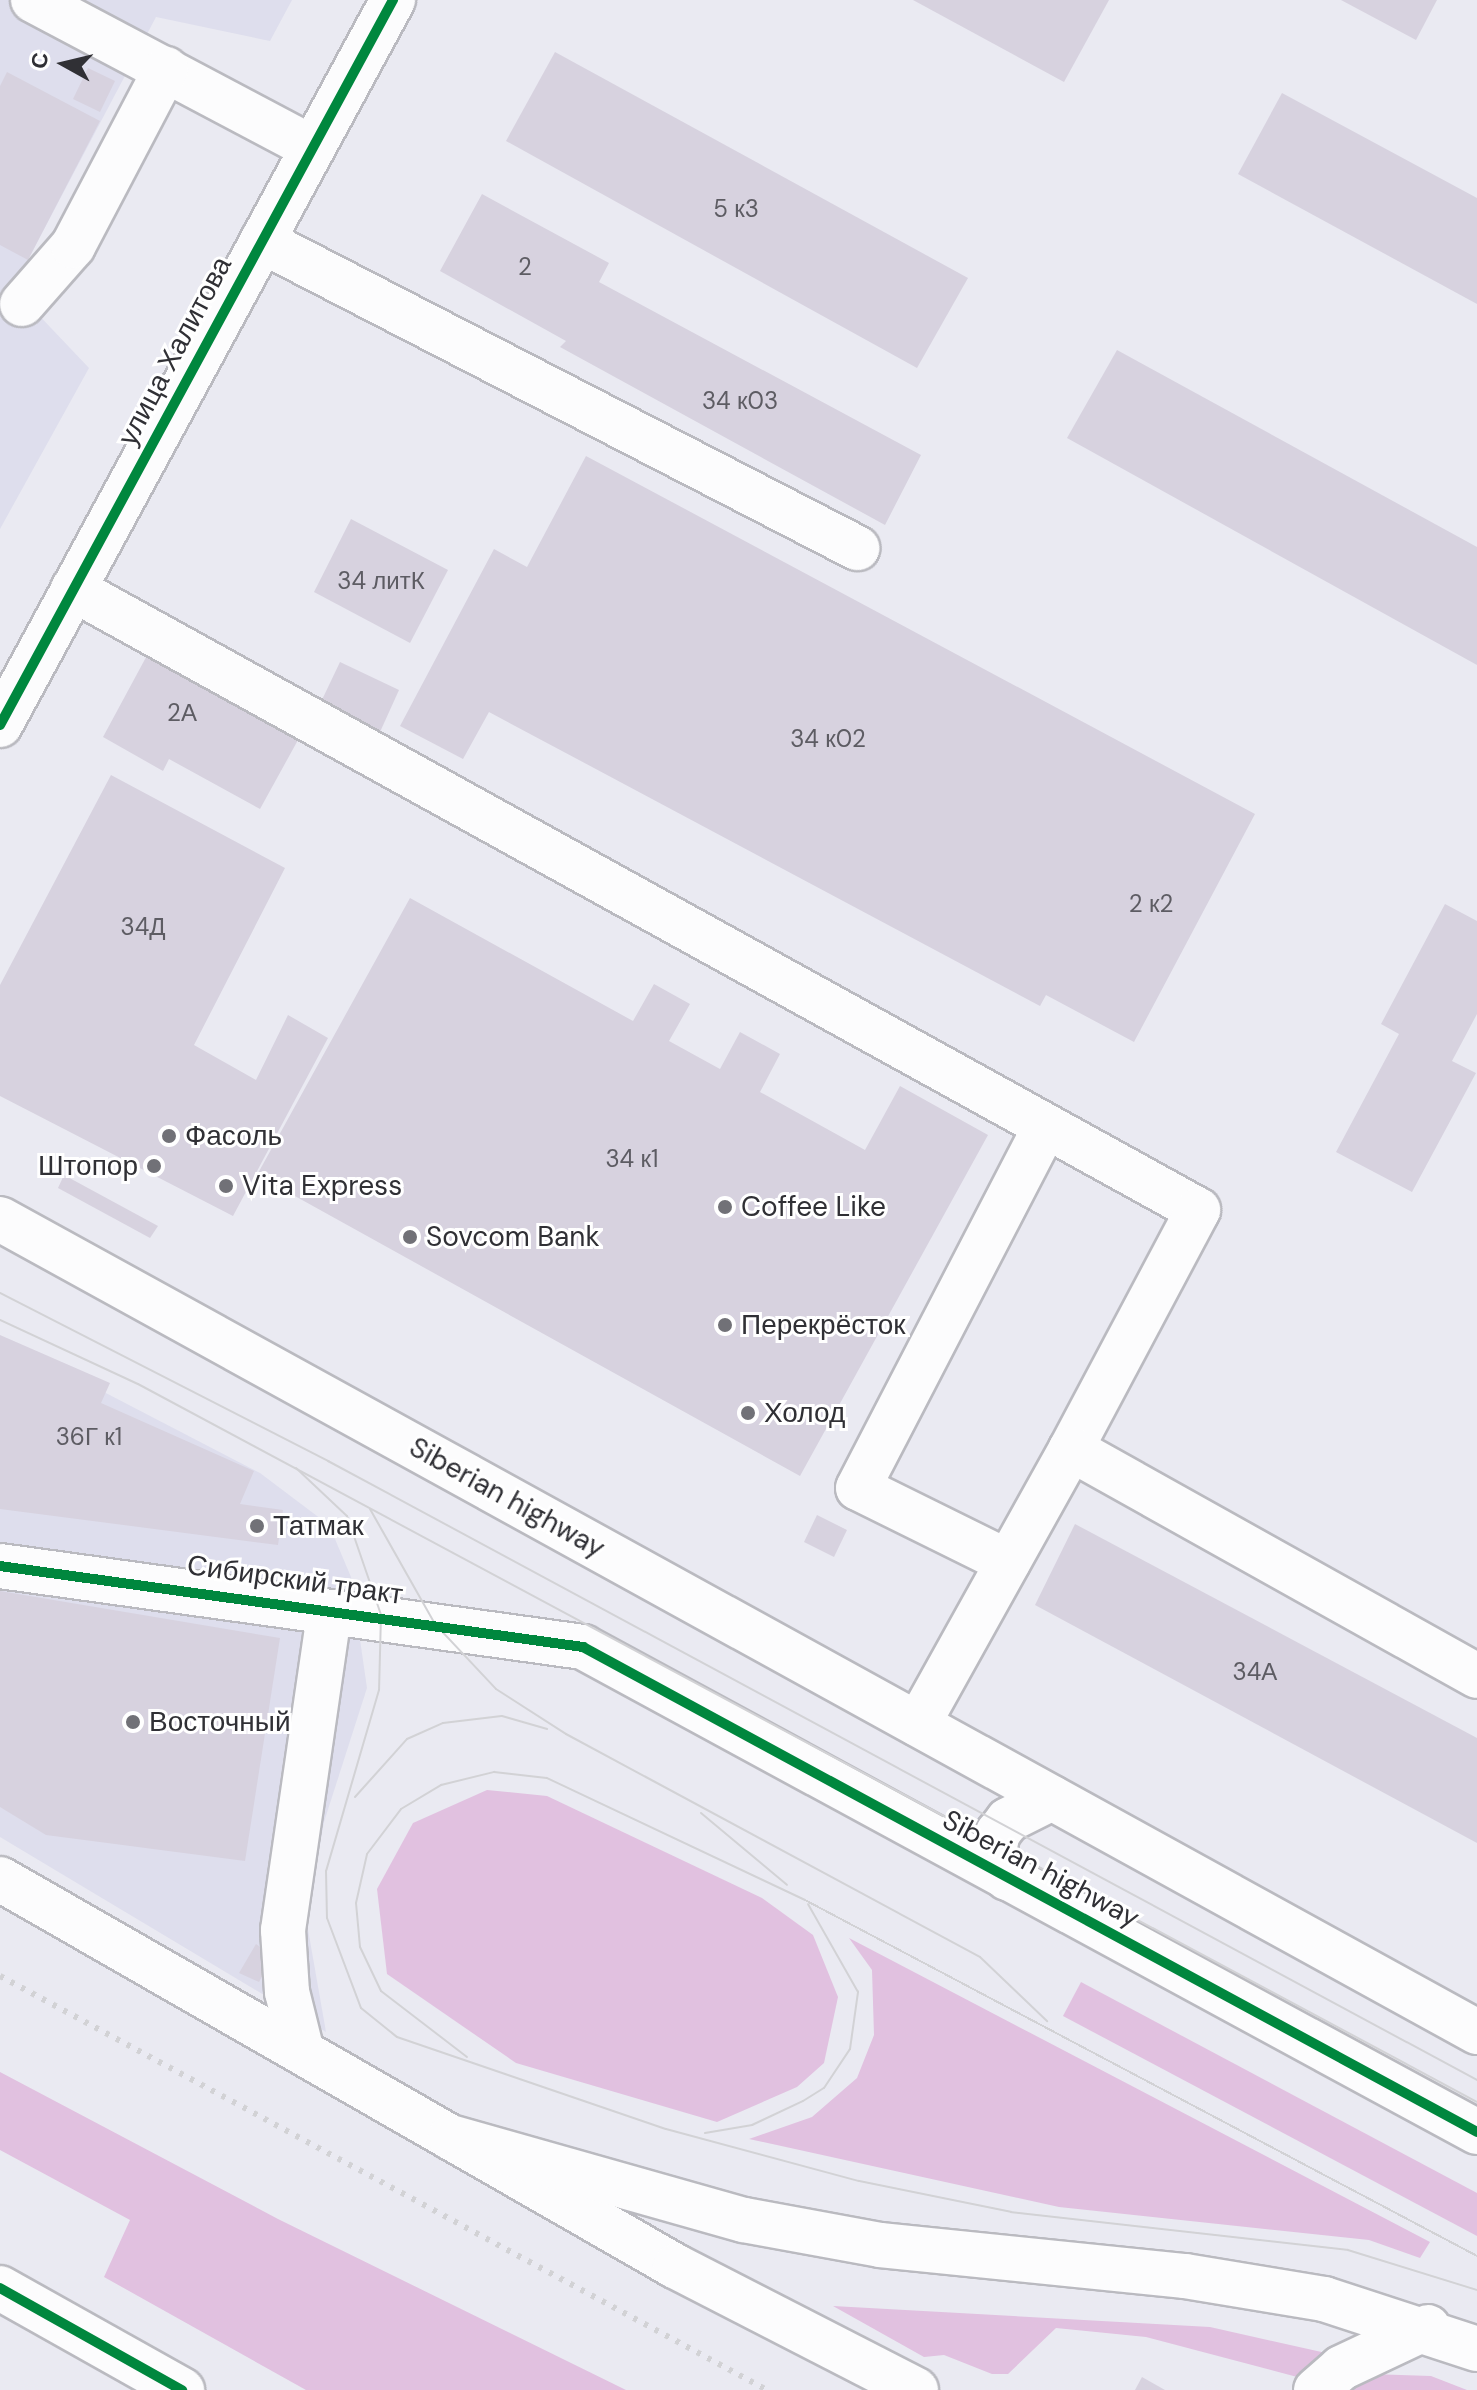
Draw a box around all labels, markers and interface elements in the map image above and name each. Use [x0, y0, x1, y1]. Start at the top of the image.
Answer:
north arrow [24, 24, 104, 104]
text: С [24, 51, 55, 70]
house number: 5 к3 [713, 195, 759, 223]
street label: улица Халитова [111, 251, 239, 451]
house number: 2 [518, 253, 532, 281]
house number: 34 к03 [702, 387, 778, 415]
house number: 34 литК [337, 567, 425, 595]
house number: 2А [167, 699, 197, 727]
house number: 34 к02 [790, 725, 866, 753]
house number: 2 к2 [1129, 890, 1173, 918]
house number: 34Д [120, 913, 166, 941]
place label: Фасоль [185, 1119, 282, 1153]
marker: Фасоль [160, 1127, 178, 1145]
house number: 34 к1 [605, 1145, 659, 1173]
place label: Штопор [38, 1149, 138, 1183]
marker: Штопор [145, 1157, 163, 1175]
place label: Vita Express [242, 1169, 402, 1203]
marker: Vita Express [217, 1177, 235, 1195]
place label: Coffee Like [741, 1190, 886, 1224]
marker: Coffee Like [716, 1198, 734, 1216]
place label: Sovcom Bank [426, 1220, 600, 1254]
marker: Sovcom Bank [401, 1228, 419, 1246]
place label: Перекрёсток [741, 1308, 906, 1342]
marker: Перекрёсток [716, 1316, 734, 1334]
place label: Холод [764, 1396, 845, 1430]
marker: Холод [739, 1404, 757, 1422]
house number: 36Г к1 [56, 1423, 122, 1451]
street label: Siberian highway [404, 1430, 610, 1566]
place label: Татмак [273, 1509, 364, 1543]
marker: Татмак [248, 1517, 266, 1535]
street label: Сибирский тракт [185, 1548, 405, 1612]
house number: 34А [1233, 1658, 1277, 1686]
place label: Восточный [149, 1705, 291, 1739]
marker: Восточный [124, 1713, 142, 1731]
street label: Siberian highway [937, 1803, 1145, 1935]

